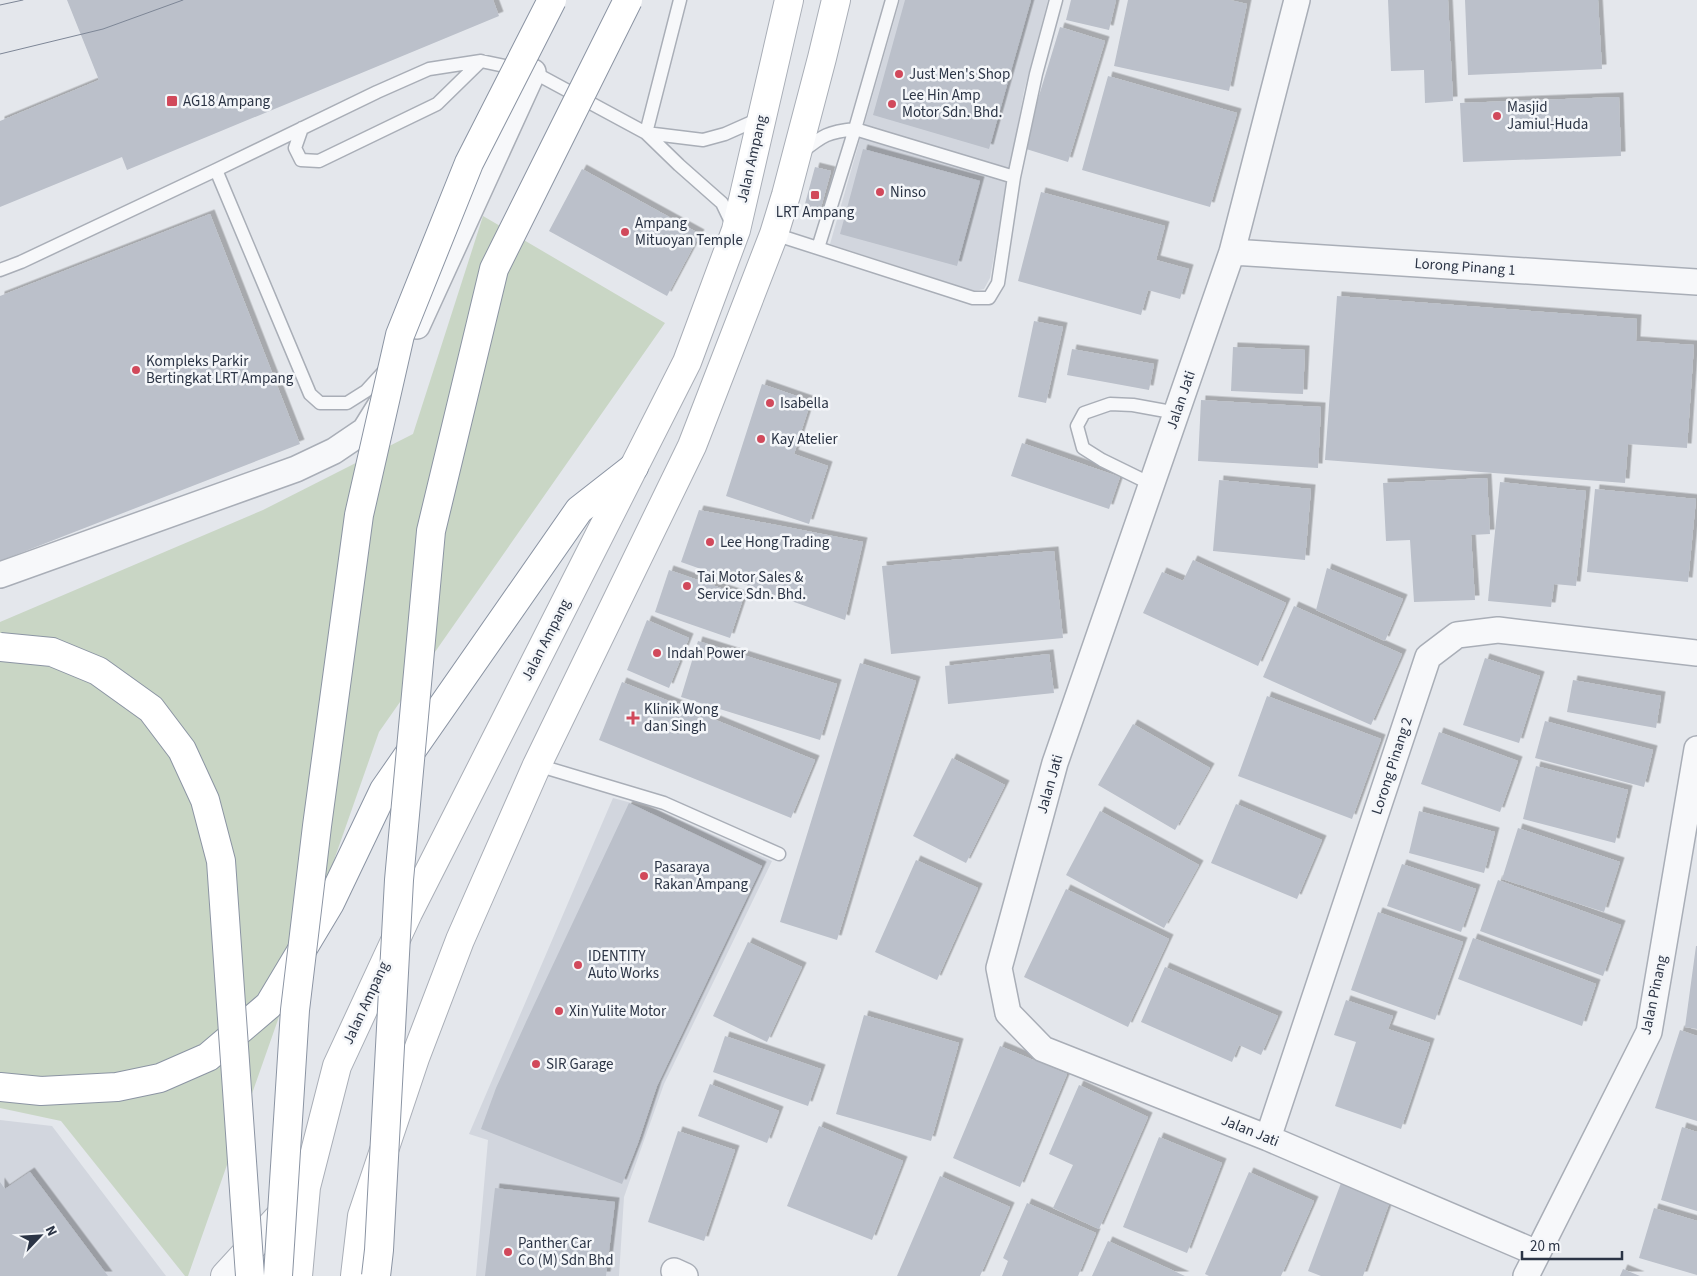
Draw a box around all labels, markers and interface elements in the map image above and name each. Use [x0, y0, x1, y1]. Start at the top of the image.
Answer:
place label: Just Men's Shop [909, 64, 1010, 85]
marker: Just Men's Shop [893, 68, 905, 80]
place label: Lee Hin Amp Motor Sdn. Bhd. [902, 85, 1002, 123]
place label: AG18 Ampang [183, 91, 271, 112]
marker: AG18 Ampang [165, 94, 179, 108]
place label: Masjid Jamiul-Huda [1507, 97, 1588, 135]
marker: Lee Hin Amp Motor Sdn. Bhd. [886, 98, 898, 110]
marker: Masjid Jamiul-Huda [1491, 110, 1503, 122]
street label: Jalan Ampang [732, 113, 772, 205]
place label: Ninso [890, 182, 926, 203]
marker: Ninso [874, 186, 886, 198]
marker: LRT Ampang [809, 189, 821, 201]
place label: LRT Ampang [776, 202, 855, 223]
place label: Ampang Mituoyan Temple [635, 213, 743, 251]
marker: Ampang Mituoyan Temple [619, 226, 631, 238]
street label: Lorong Pinang 1 [1414, 253, 1516, 281]
place label: Kompleks Parkir Bertingkat LRT Ampang [146, 351, 294, 389]
marker: Kompleks Parkir Bertingkat LRT Ampang [130, 364, 142, 376]
street label: Jalan Jati [1161, 368, 1201, 432]
place label: Isabella [780, 393, 829, 414]
marker: Isabella [764, 397, 776, 409]
place label: Kay Atelier [771, 429, 838, 450]
marker: Kay Atelier [755, 433, 767, 445]
place label: Lee Hong Trading [720, 532, 830, 553]
marker: Lee Hong Trading [704, 536, 716, 548]
place label: Tai Motor Sales & Service Sdn. Bhd. [697, 567, 806, 605]
marker: Tai Motor Sales & Service Sdn. Bhd. [681, 580, 693, 592]
street label: Jalan Ampang [516, 595, 576, 685]
place label: Indah Power [667, 643, 747, 664]
marker: Indah Power [651, 647, 663, 659]
place label: Klinik Wong dan Singh [644, 699, 719, 737]
marker: Klinik Wong dan Singh [626, 711, 640, 725]
street label: Lorong Pinang 2 [1366, 715, 1418, 817]
street label: Jalan Jati [1032, 752, 1068, 816]
place label: Pasaraya Rakan Ampang [654, 857, 749, 895]
marker: Pasaraya Rakan Ampang [638, 870, 650, 882]
place label: IDENTITY Auto Works [588, 946, 659, 984]
street label: Jalan Pinang [1635, 953, 1673, 1037]
street label: Jalan Ampang [338, 958, 395, 1048]
marker: IDENTITY Auto Works [572, 959, 584, 971]
place label: Xin Yulite Motor [569, 1001, 667, 1022]
marker: Xin Yulite Motor [553, 1005, 565, 1017]
place label: SIR Garage [546, 1054, 614, 1075]
marker: SIR Garage [530, 1058, 542, 1070]
street label: Jalan Jati [1218, 1110, 1282, 1152]
north arrow [15, 1211, 65, 1261]
text: N [40, 1222, 62, 1239]
scale bar [1522, 1228, 1622, 1260]
place label: Panther Car Co (M) Sdn Bhd [518, 1233, 614, 1271]
text: 20 m [1530, 1236, 1560, 1257]
marker: Panther Car Co (M) Sdn Bhd [502, 1246, 514, 1258]

